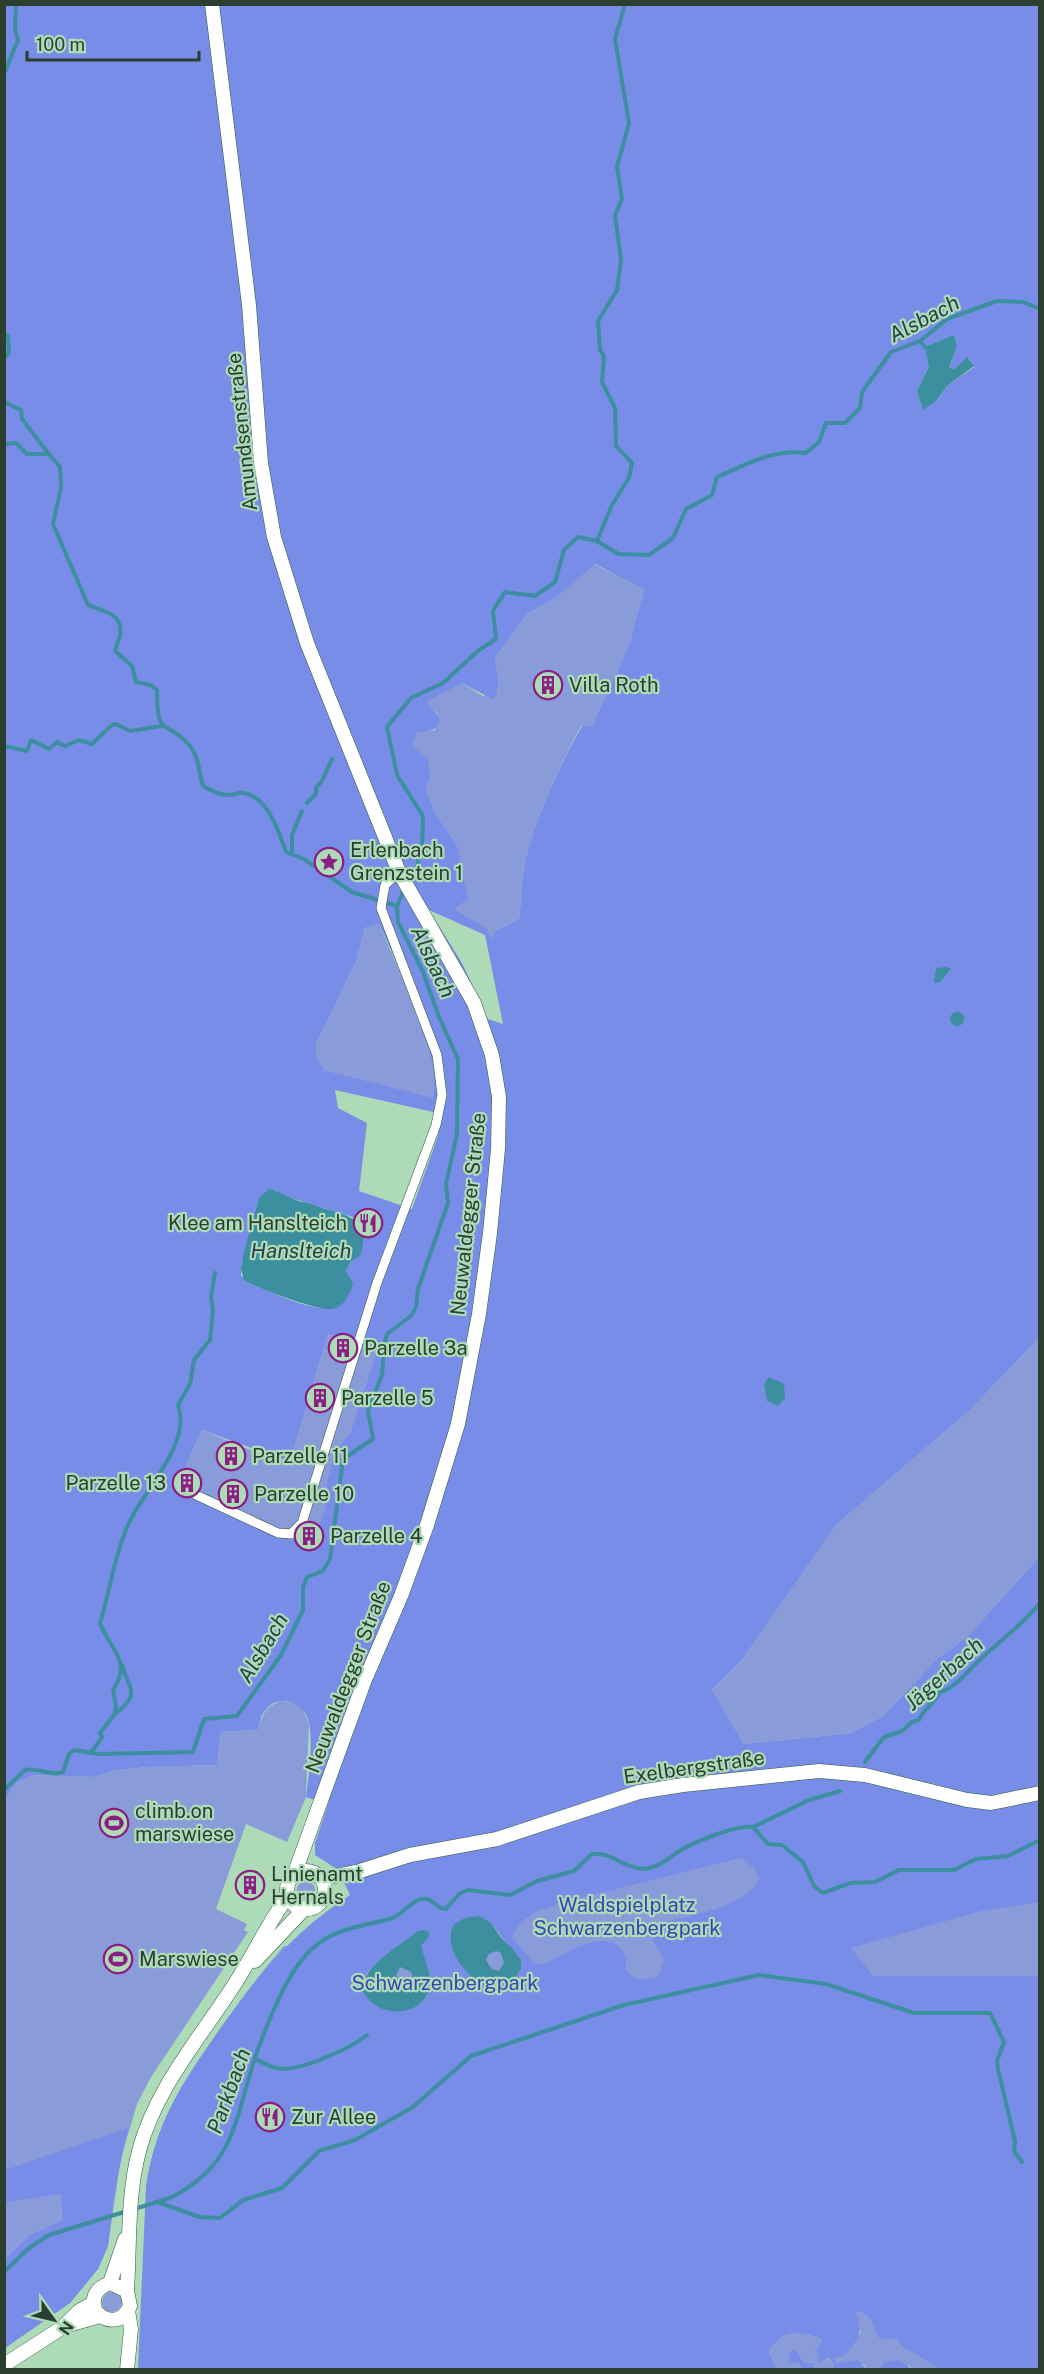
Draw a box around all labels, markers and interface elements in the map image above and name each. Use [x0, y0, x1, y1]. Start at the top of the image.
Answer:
scale bar [27, 24, 200, 62]
text: 100 m [36, 34, 85, 55]
water label: Alsbach [884, 290, 963, 348]
street label: Amundsenstraße [222, 352, 262, 512]
building icon: Villa Roth [532, 669, 564, 701]
place label: Villa Roth [569, 673, 659, 697]
place label: Erlenbach Grenzstein 1 [350, 838, 463, 885]
place icon: Erlenbach Grenzstein 1 [313, 846, 345, 878]
water label: Alsbach [406, 922, 461, 1002]
street label: Neuwaldegger Straße [445, 1111, 491, 1317]
restaurant icon: Klee am Hanslteich [352, 1207, 384, 1239]
place label: Klee am Hanslteich [168, 1211, 347, 1235]
water label: Hanslteich [251, 1238, 351, 1263]
building icon: Parzelle 3a [327, 1332, 359, 1364]
place label: Parzelle 3a [364, 1336, 467, 1360]
building icon: Parzelle 5 [304, 1382, 336, 1414]
place label: Parzelle 5 [341, 1386, 434, 1410]
building icon: Parzelle 11 [215, 1440, 247, 1472]
place label: Parzelle 11 [252, 1444, 348, 1468]
building icon: Parzelle 13 [171, 1467, 203, 1499]
place label: Parzelle 13 [65, 1471, 166, 1495]
building icon: Parzelle 10 [217, 1478, 249, 1510]
place label: Parzelle 10 [254, 1482, 354, 1506]
building icon: Parzelle 4 [293, 1520, 325, 1552]
place label: Parzelle 4 [330, 1524, 422, 1548]
street label: Neuwaldegger Straße [300, 1578, 396, 1776]
water label: Alsbach [232, 1609, 293, 1687]
water label: Jägerbach [899, 1632, 988, 1715]
street label: Exelbergstraße [622, 1745, 766, 1789]
place label: climb.on marswiese [135, 1799, 234, 1846]
sports icon: climb.on marswiese [98, 1807, 130, 1839]
place label: Linienamt Hernals [271, 1862, 363, 1909]
building icon: Linienamt Hernals [234, 1869, 266, 1901]
park label: Waldspielplatz Schwarzenbergpark [533, 1893, 721, 1940]
sports icon: Marswiese [102, 1943, 134, 1975]
place label: Marswiese [139, 1947, 239, 1971]
park label: Schwarzenbergpark [351, 1971, 539, 1995]
water label: Parkbach [202, 2045, 256, 2137]
restaurant icon: Zur Allee [254, 2101, 286, 2133]
place label: Zur Allee [291, 2105, 376, 2129]
north arrow [24, 2290, 84, 2350]
text: N [55, 2318, 77, 2339]

